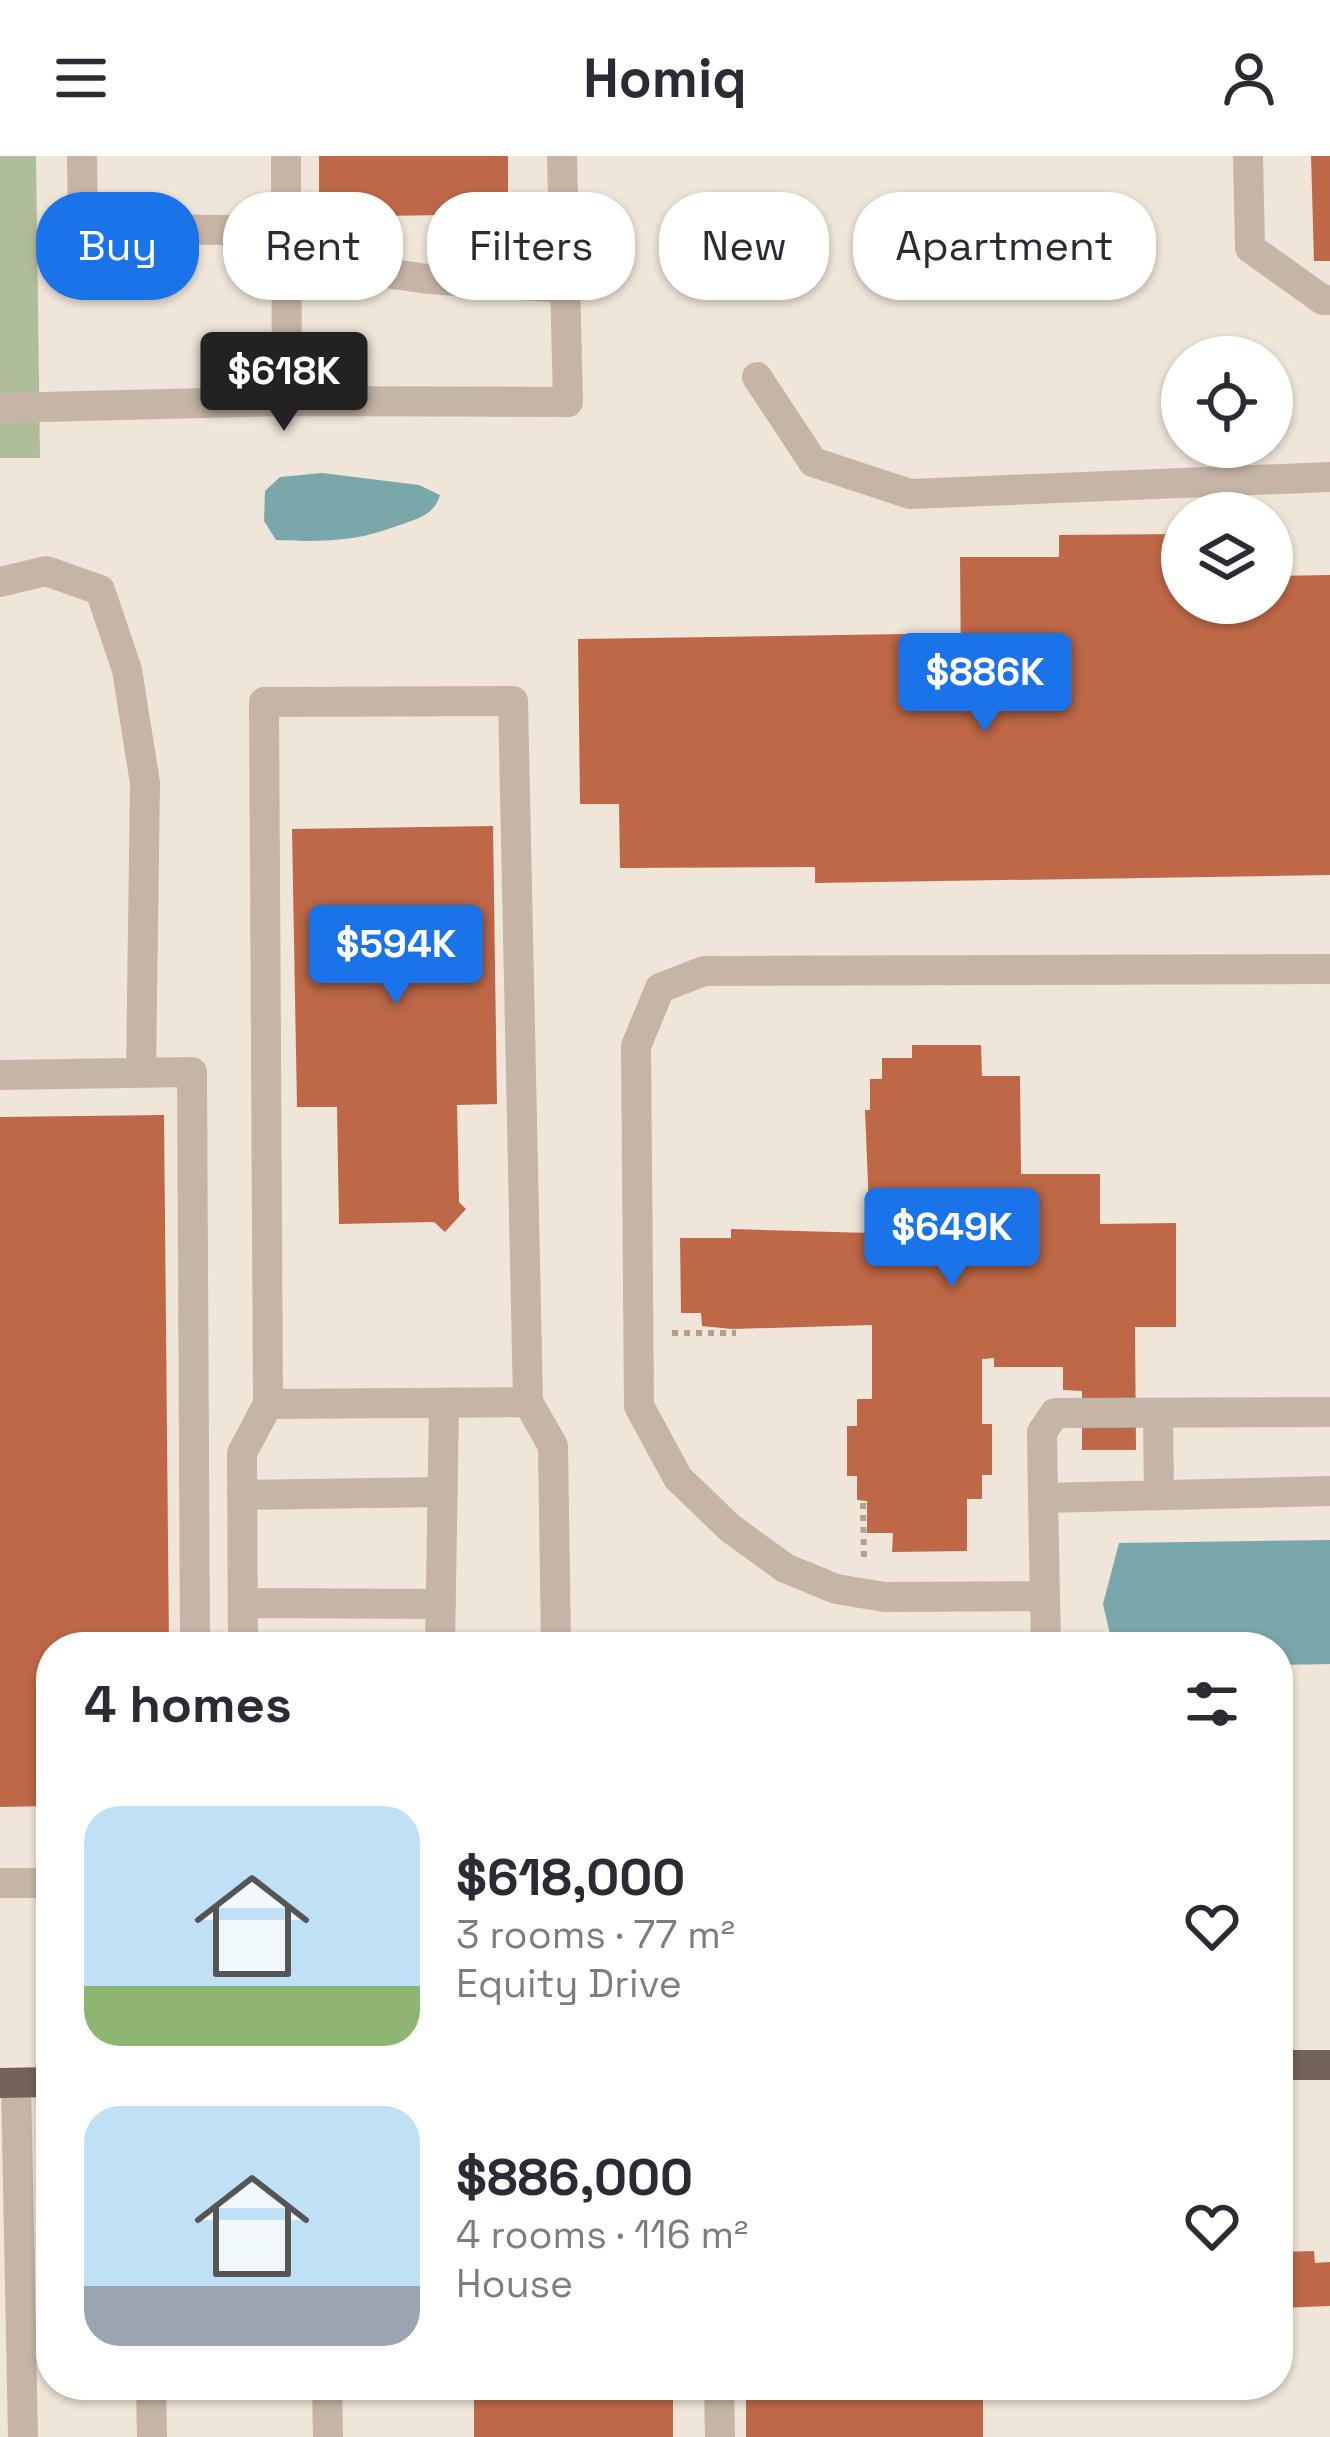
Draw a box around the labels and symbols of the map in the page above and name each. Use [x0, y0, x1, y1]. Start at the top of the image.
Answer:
pin: $618K [200, 332, 368, 434]
pin: $886K [901, 633, 1069, 735]
pin: $594K [312, 905, 480, 1007]
pin: $649K [868, 1188, 1036, 1290]

